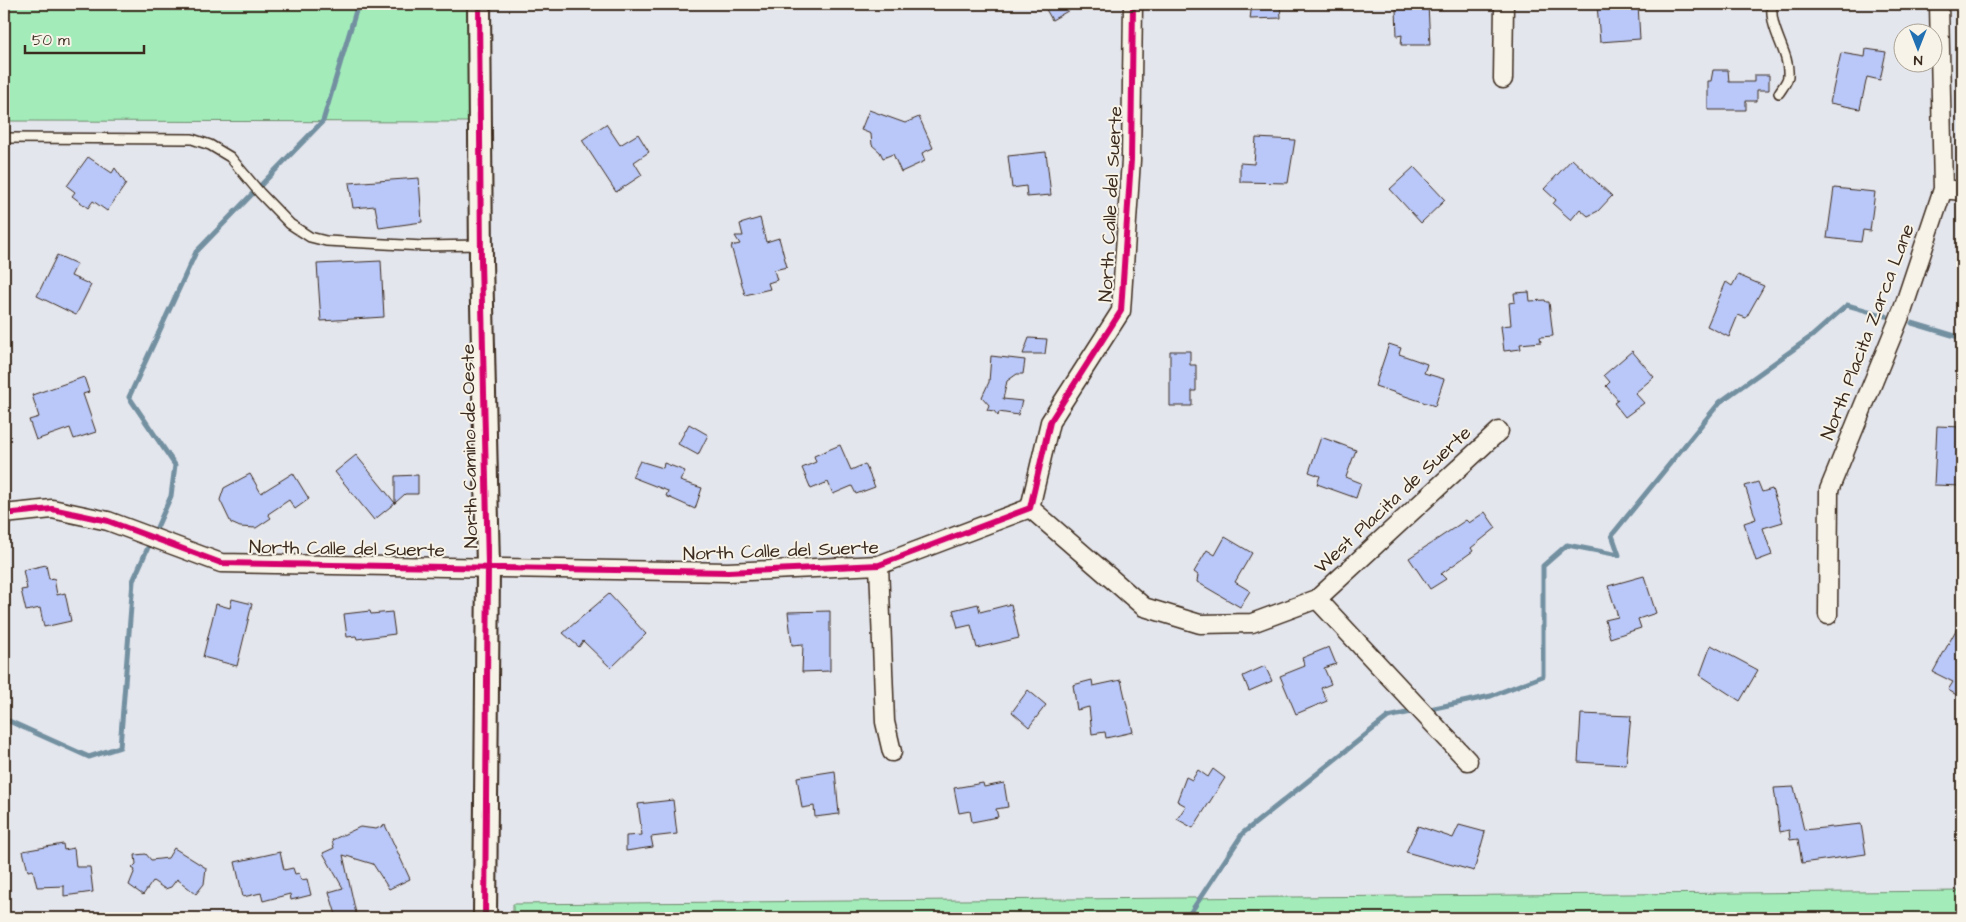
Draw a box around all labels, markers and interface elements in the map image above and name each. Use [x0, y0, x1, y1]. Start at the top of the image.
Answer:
scale bar [25, 22, 144, 54]
north arrow [1894, 22, 1944, 72]
text: 50 m [32, 30, 70, 51]
text: N [1913, 50, 1922, 70]
street label: North Calle del Suerte [1092, 105, 1130, 303]
street label: North Placita Zarca Lane [1814, 220, 1922, 444]
street label: North Camino de Oeste [455, 344, 485, 548]
street label: West Placita de Suerte [1309, 420, 1477, 580]
street label: North Calle del Suerte [249, 534, 445, 564]
street label: North Calle del Suerte [683, 534, 879, 568]

